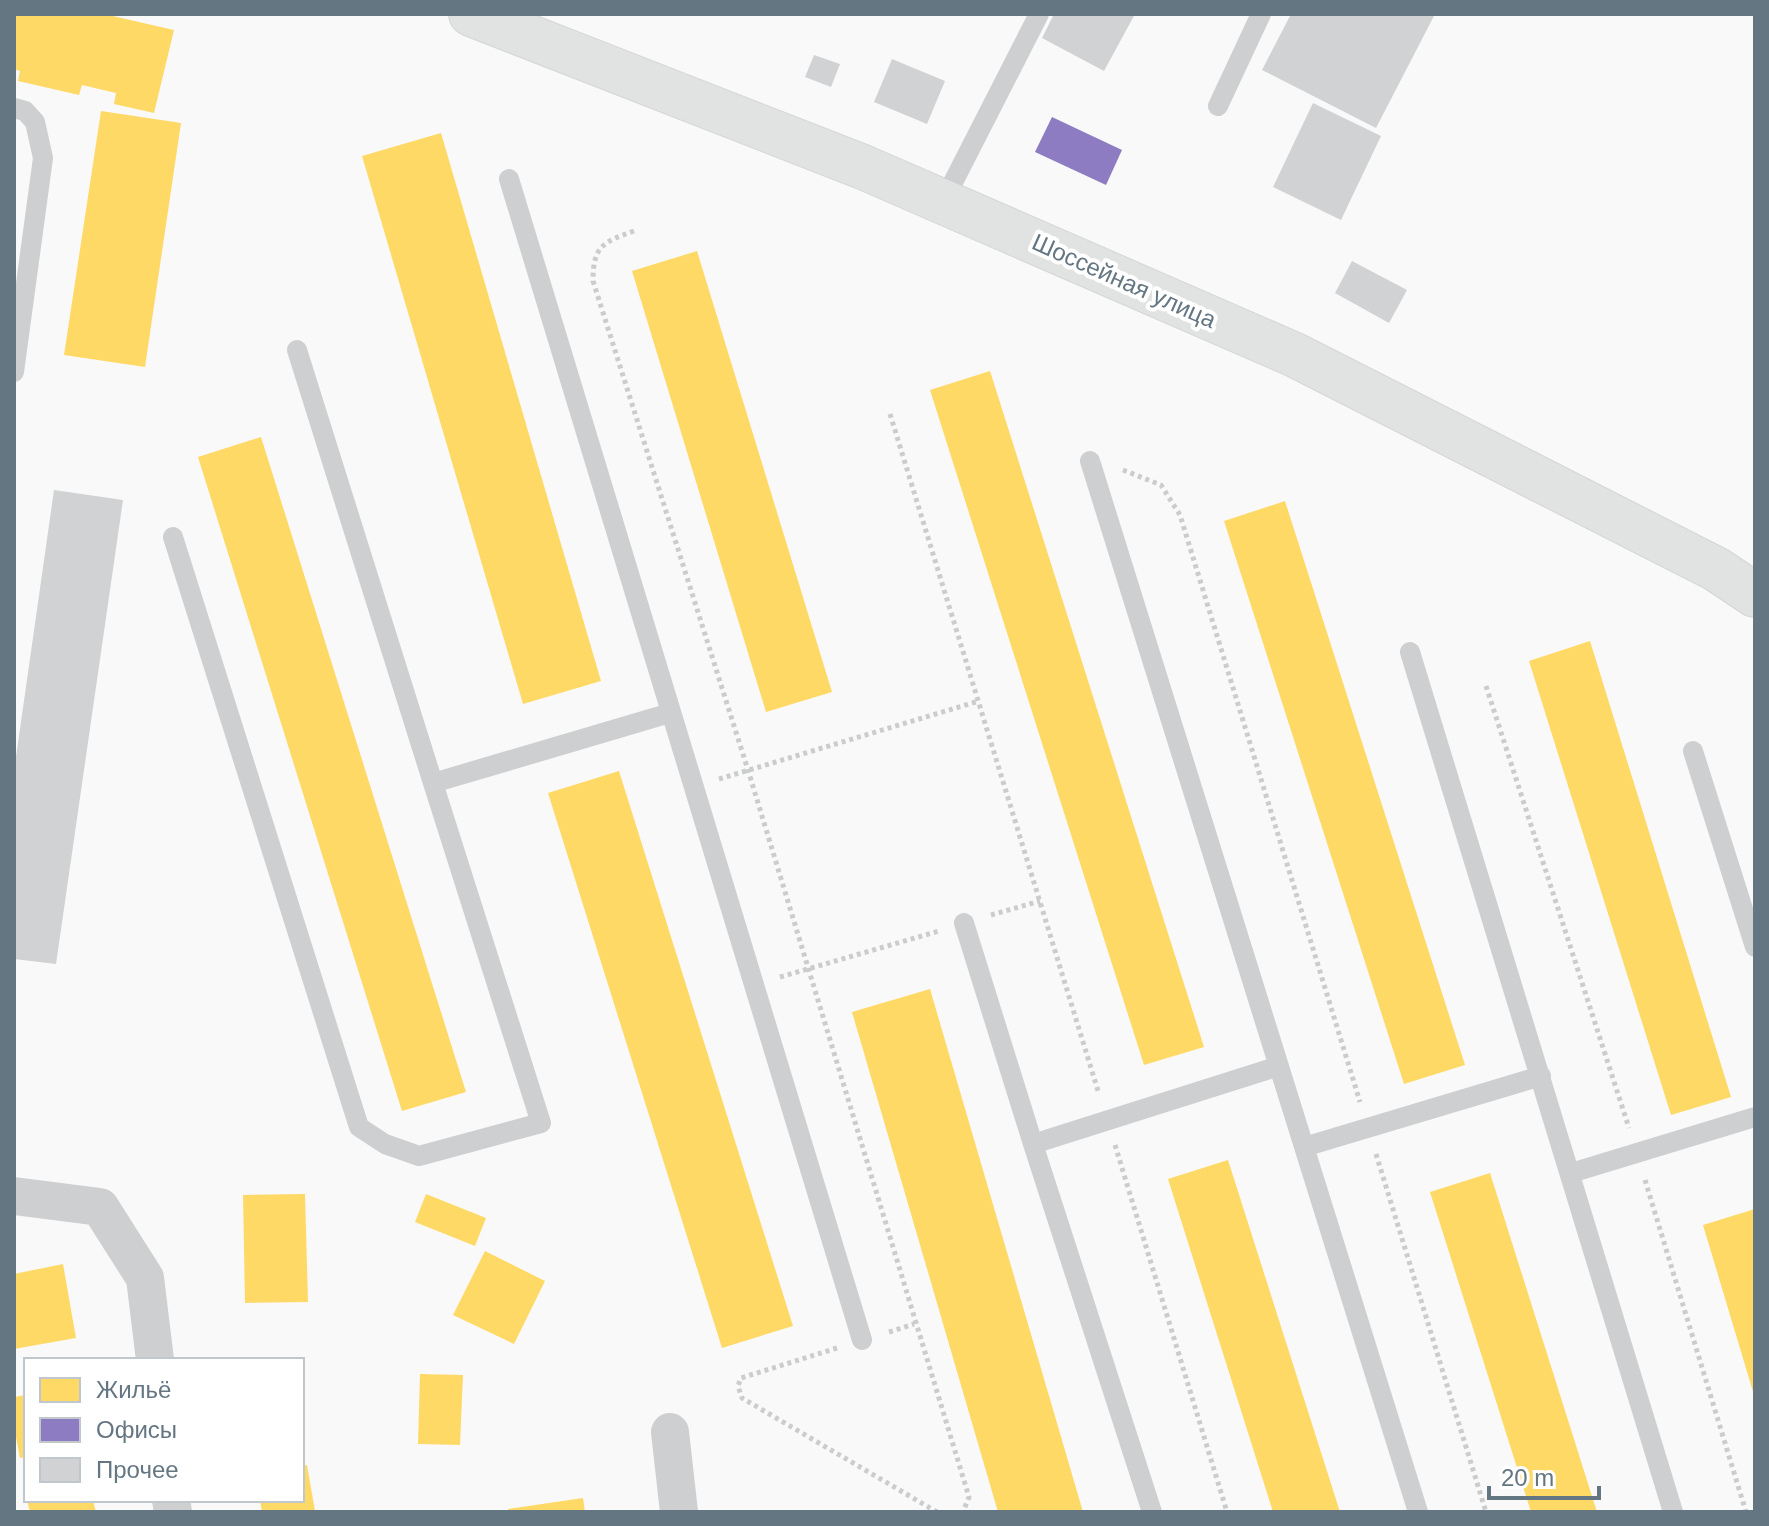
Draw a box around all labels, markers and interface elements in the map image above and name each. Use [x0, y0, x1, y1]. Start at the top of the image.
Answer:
street label: Шоссейная улица [1028, 228, 1221, 333]
legend [24, 1358, 304, 1502]
text: Жильё [96, 1376, 171, 1403]
text: Офисы [96, 1416, 177, 1443]
scale bar [1489, 1450, 1599, 1500]
text: Прочее [96, 1456, 179, 1483]
text: 20 m [1501, 1464, 1554, 1491]

